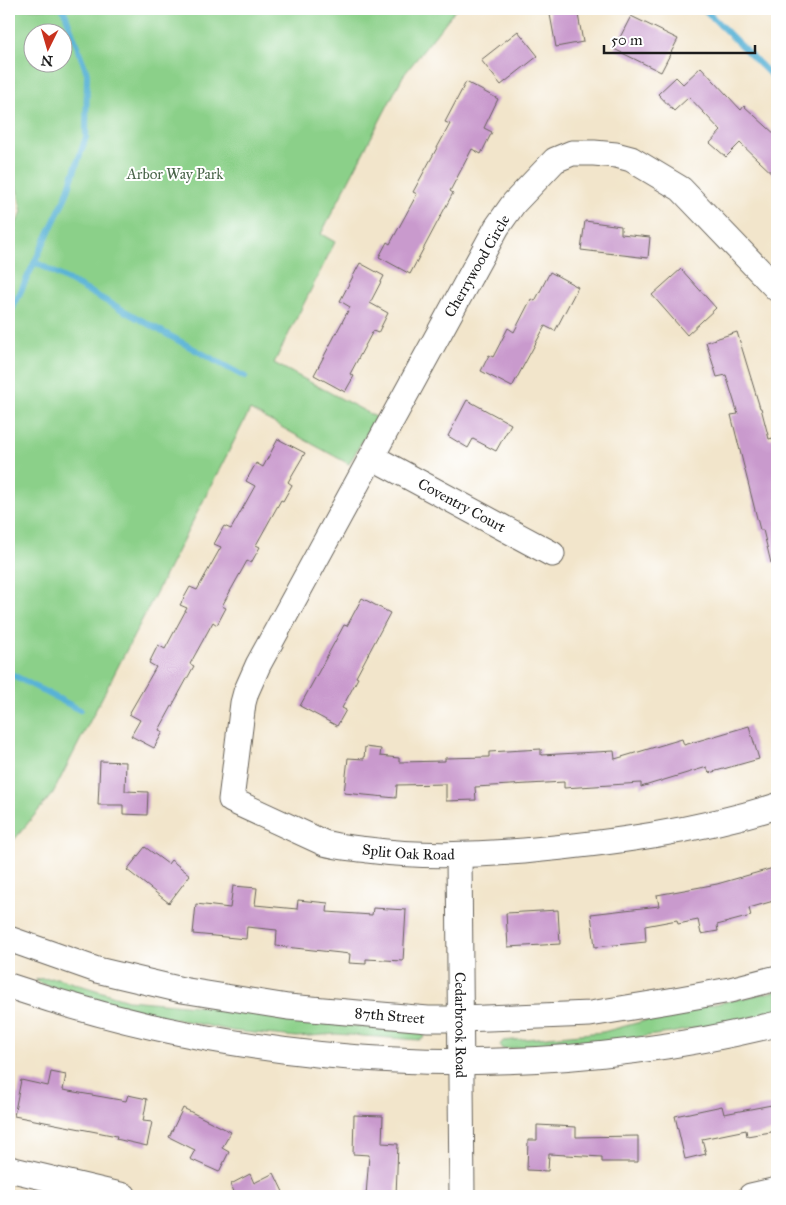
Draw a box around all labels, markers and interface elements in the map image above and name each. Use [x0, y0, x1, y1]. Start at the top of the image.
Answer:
north arrow [22, 22, 72, 72]
scale bar [604, 22, 755, 54]
text: 50 m [611, 31, 643, 49]
text: N [40, 51, 54, 69]
park label: Arbor Way Park [126, 165, 223, 183]
street label: Cherrywood Circle [440, 212, 514, 320]
street label: Coventry Court [415, 474, 509, 537]
street label: Split Oak Road [361, 840, 455, 864]
street label: Cedarbrook Road [451, 972, 470, 1079]
street label: 87th Street [354, 1004, 426, 1028]

